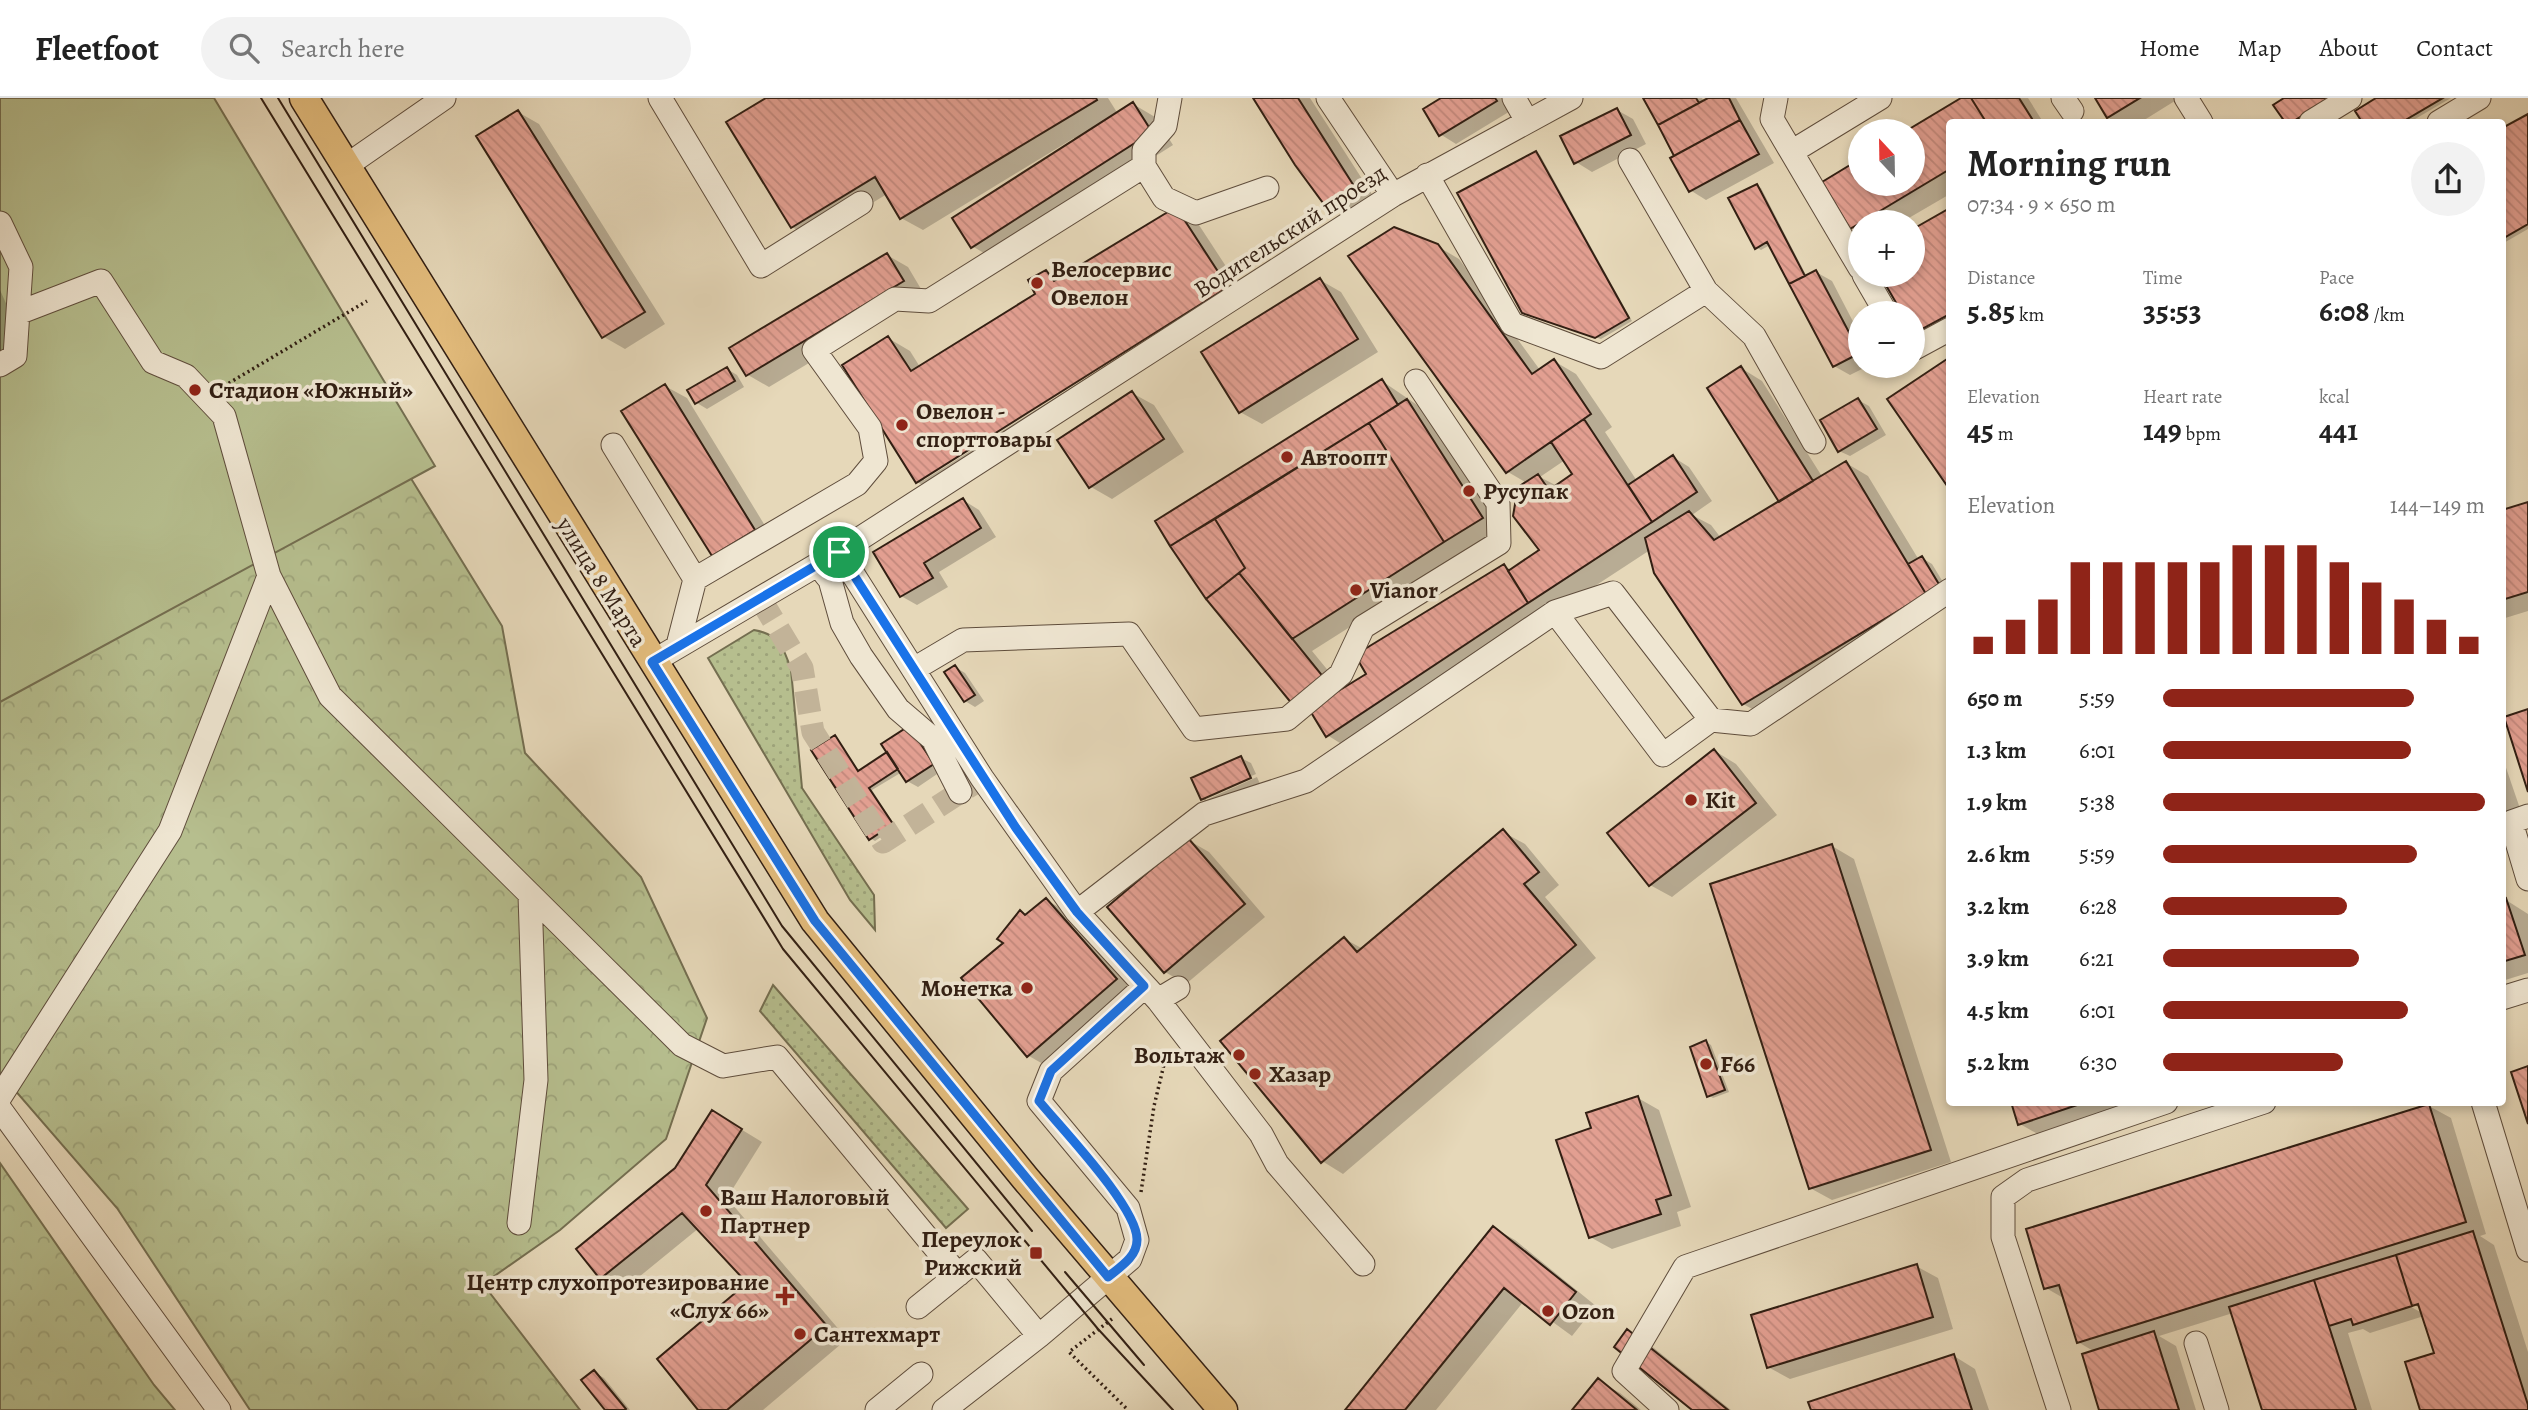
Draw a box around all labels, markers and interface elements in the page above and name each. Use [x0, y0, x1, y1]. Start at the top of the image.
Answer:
search box [201, 17, 691, 80]
text: Fleetfoot [35, 26, 159, 71]
icon: search [225, 29, 263, 67]
text: Search here [281, 31, 405, 66]
text: Home [2139, 32, 2200, 64]
text: Map [2238, 32, 2282, 64]
text: About [2320, 32, 2378, 64]
text: Contact [2416, 32, 2493, 64]
north arrow [1848, 119, 1925, 196]
map controls [1848, 119, 1925, 378]
text: Morning run [1967, 137, 2171, 189]
button: share [2411, 142, 2485, 216]
street label: Водительский проезд [1188, 157, 1392, 305]
text: 07:34 · 9 × 650 m [1967, 189, 2116, 220]
button: + [1848, 210, 1925, 287]
place label: Велосервис Овелон [1051, 253, 1172, 313]
text: Distance [1967, 265, 2035, 291]
text: Time [2143, 265, 2182, 291]
text: Pace [2319, 265, 2354, 291]
marker: Велосервис Овелон [1029, 275, 1045, 291]
text: 5.85 [1967, 291, 2015, 331]
text: 35:53 [2143, 291, 2202, 331]
text: 6:08 [2319, 291, 2370, 331]
button: − [1848, 301, 1925, 378]
text: km [2015, 302, 2044, 328]
text: /km [2370, 302, 2405, 328]
place label: Стадион «Южный» [209, 374, 413, 406]
marker: Стадион «Южный» [187, 382, 203, 398]
text: Elevation [1967, 384, 2040, 410]
text: Heart rate [2143, 384, 2222, 410]
text: kcal [2319, 384, 2349, 410]
place label: Овелон - спорттовары [916, 395, 1052, 455]
text: 45 [1967, 410, 1994, 450]
text: 149 [2143, 410, 2182, 450]
text: 441 [2319, 410, 2358, 450]
marker: Овелон - спорттовары [894, 417, 910, 433]
text: m [1994, 421, 2014, 447]
text: bpm [2182, 421, 2221, 447]
place label: Автоопт [1300, 441, 1387, 473]
marker: Автоопт [1279, 449, 1295, 465]
place label: Русупак [1483, 475, 1569, 507]
marker: Русупак [1461, 483, 1477, 499]
text: Elevation [1967, 490, 2055, 521]
text: 144–149 m [2390, 490, 2485, 521]
street label: улица 8 Марта [549, 510, 655, 653]
pin [809, 522, 869, 582]
icon: arrive [820, 533, 858, 571]
place label: Vianor [1369, 574, 1438, 606]
marker: Vianor [1348, 582, 1364, 598]
text: 650 m [1967, 683, 2022, 714]
text: 5:59 [2079, 683, 2115, 714]
text: 1.3 km [1967, 735, 2027, 766]
text: 6:01 [2079, 735, 2115, 766]
place label: Kit [1705, 784, 1736, 816]
text: 1.9 km [1967, 787, 2027, 818]
text: 5:38 [2079, 787, 2115, 818]
marker: Kit [1683, 792, 1699, 808]
text: 2.6 km [1967, 839, 2030, 870]
text: 5:59 [2079, 839, 2115, 870]
text: 3.2 km [1967, 891, 2030, 922]
text: 6:28 [2079, 891, 2117, 922]
text: 3.9 km [1967, 943, 2029, 974]
text: 6:21 [2079, 943, 2114, 974]
place label: Монетка [921, 972, 1014, 1004]
marker: Монетка [1019, 980, 1035, 996]
text: 4.5 km [1967, 995, 2029, 1026]
text: 6:01 [2079, 995, 2115, 1026]
place label: Вольтаж [1134, 1039, 1225, 1071]
marker: Вольтаж [1231, 1047, 1247, 1063]
text: 5.2 km [1967, 1047, 2029, 1078]
text: 6:30 [2079, 1047, 2117, 1078]
place label: F66 [1720, 1048, 1755, 1080]
marker: F66 [1698, 1056, 1714, 1072]
place label: Хазар [1269, 1058, 1331, 1090]
marker: Хазар [1247, 1066, 1263, 1082]
place label: Ваш Налоговый Партнер [720, 1181, 890, 1241]
marker: Ваш Налоговый Партнер [698, 1203, 714, 1219]
place label: Переулок Рижский [921, 1223, 1022, 1283]
marker: Переулок Рижский [1028, 1245, 1044, 1261]
place label: Центр слухопротезирование «Слух 66» [467, 1266, 769, 1326]
marker: Центр слухопротезирование «Слух 66» [775, 1286, 795, 1306]
place label: Ozon [1562, 1295, 1616, 1327]
marker: Ozon [1540, 1303, 1556, 1319]
place label: Сантехмарт [814, 1318, 940, 1350]
marker: Сантехмарт [792, 1326, 808, 1342]

